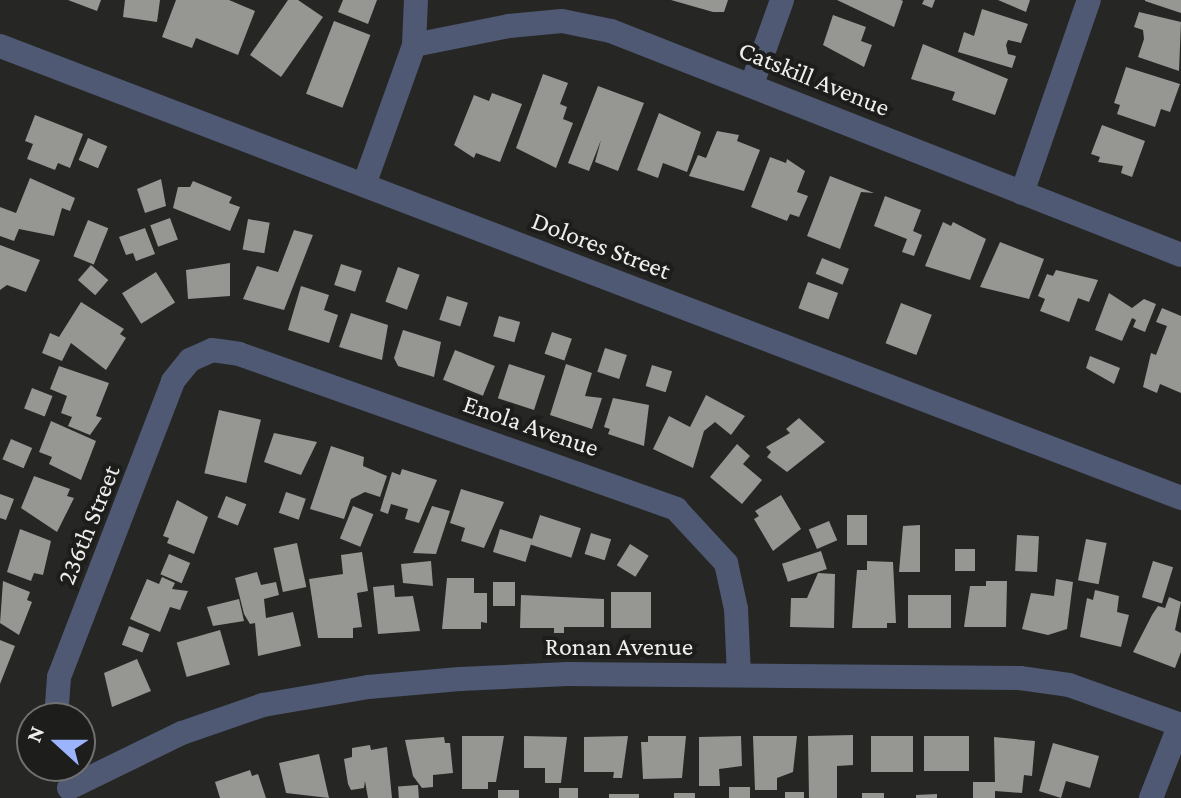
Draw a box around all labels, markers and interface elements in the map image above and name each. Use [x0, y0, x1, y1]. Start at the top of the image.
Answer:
street label: Catskill Avenue [734, 35, 894, 123]
street label: Dolores Street [527, 205, 675, 287]
street label: Enola Avenue [459, 388, 603, 464]
street label: 236th Street [51, 461, 127, 589]
street label: Ronan Avenue [545, 631, 693, 663]
north arrow [16, 702, 96, 782]
text: N [21, 722, 49, 745]

